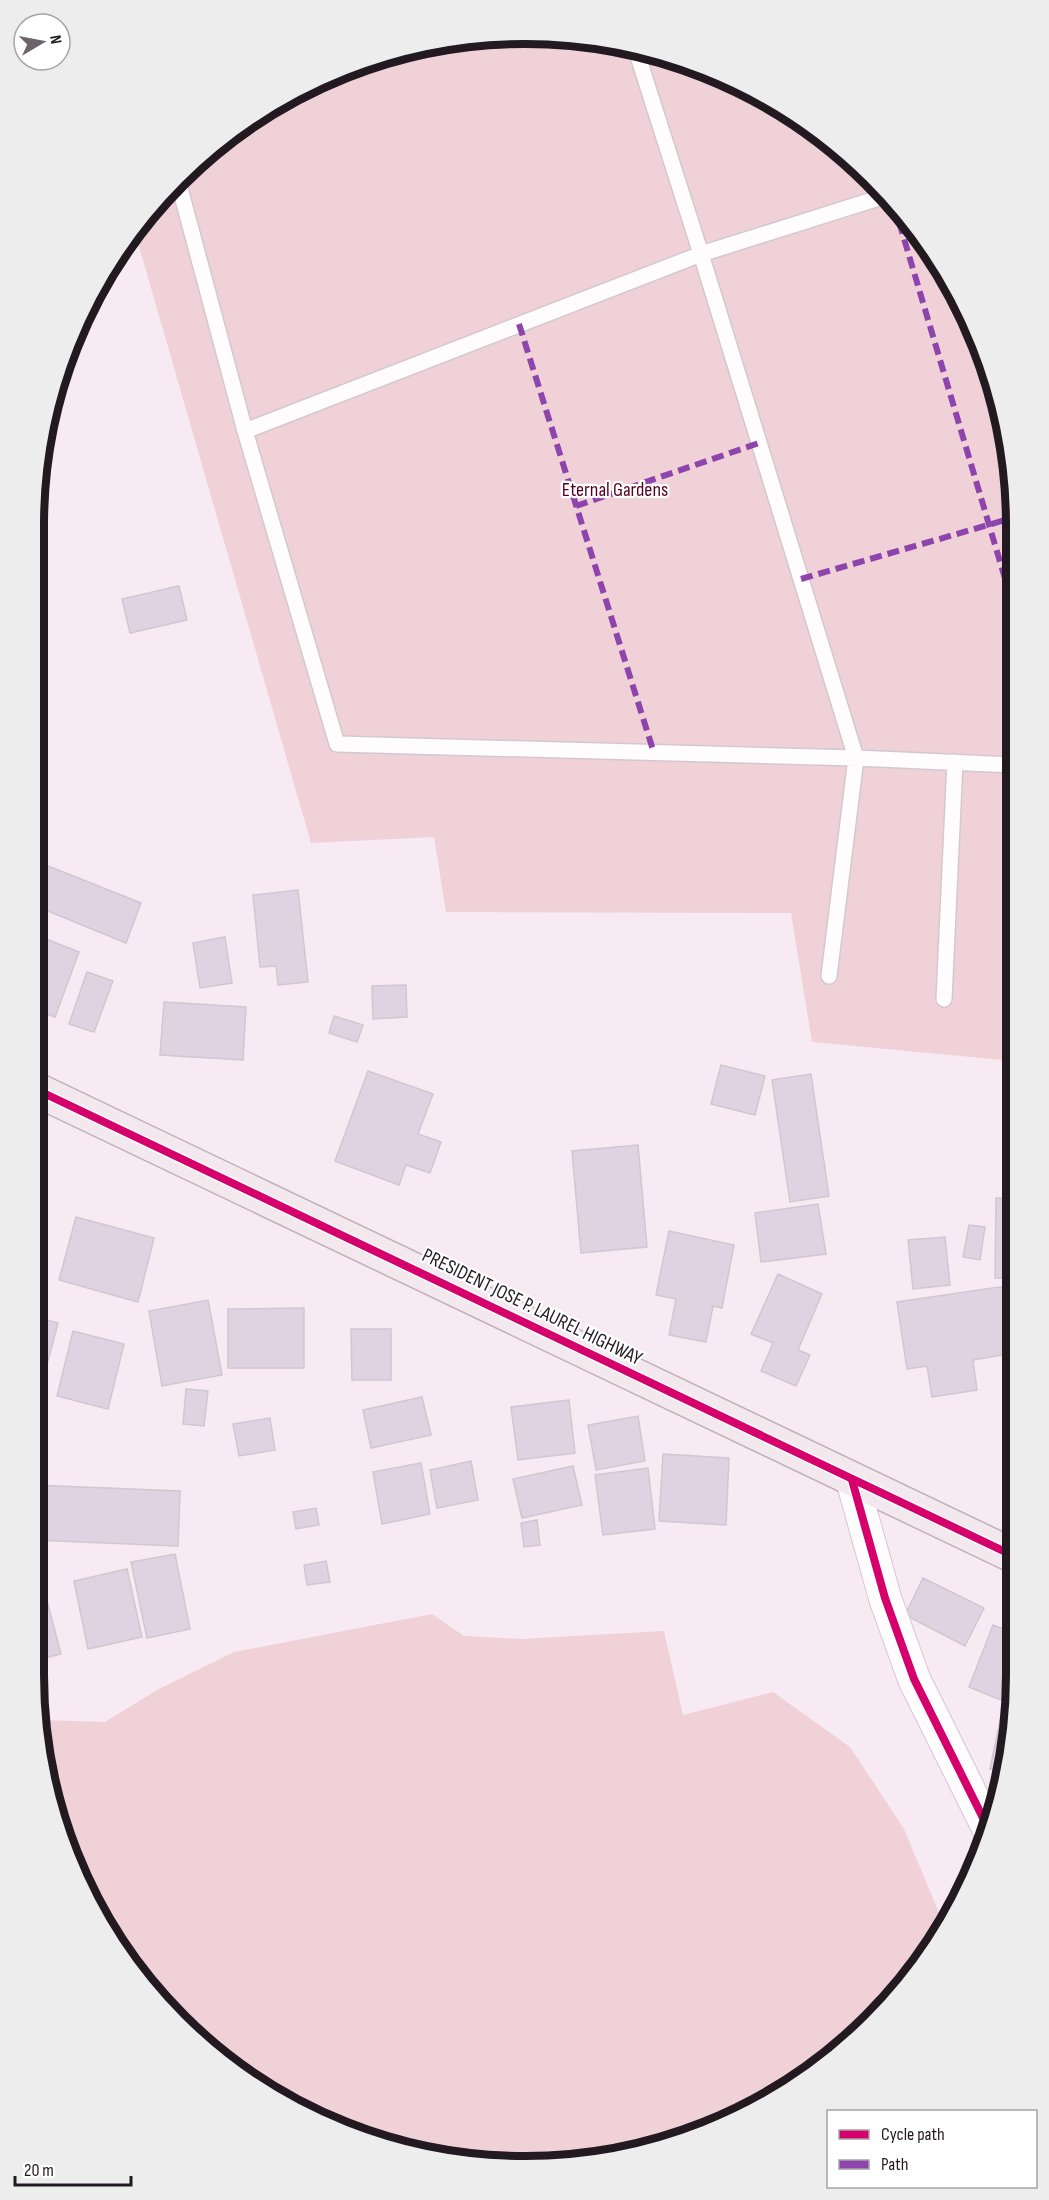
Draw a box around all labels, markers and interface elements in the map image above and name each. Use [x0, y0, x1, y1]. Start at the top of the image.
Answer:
north arrow [12, 12, 72, 72]
text: N [45, 34, 65, 46]
park label: Eternal Gardens [562, 478, 668, 502]
street label: PRESIDENT JOSE P. LAUREL HIGHWAY [418, 1243, 646, 1371]
legend [827, 2110, 1037, 2188]
text: Cycle path [881, 2124, 945, 2145]
scale bar [15, 2149, 130, 2187]
text: Path [881, 2154, 909, 2175]
text: 20 m [24, 2160, 54, 2181]

